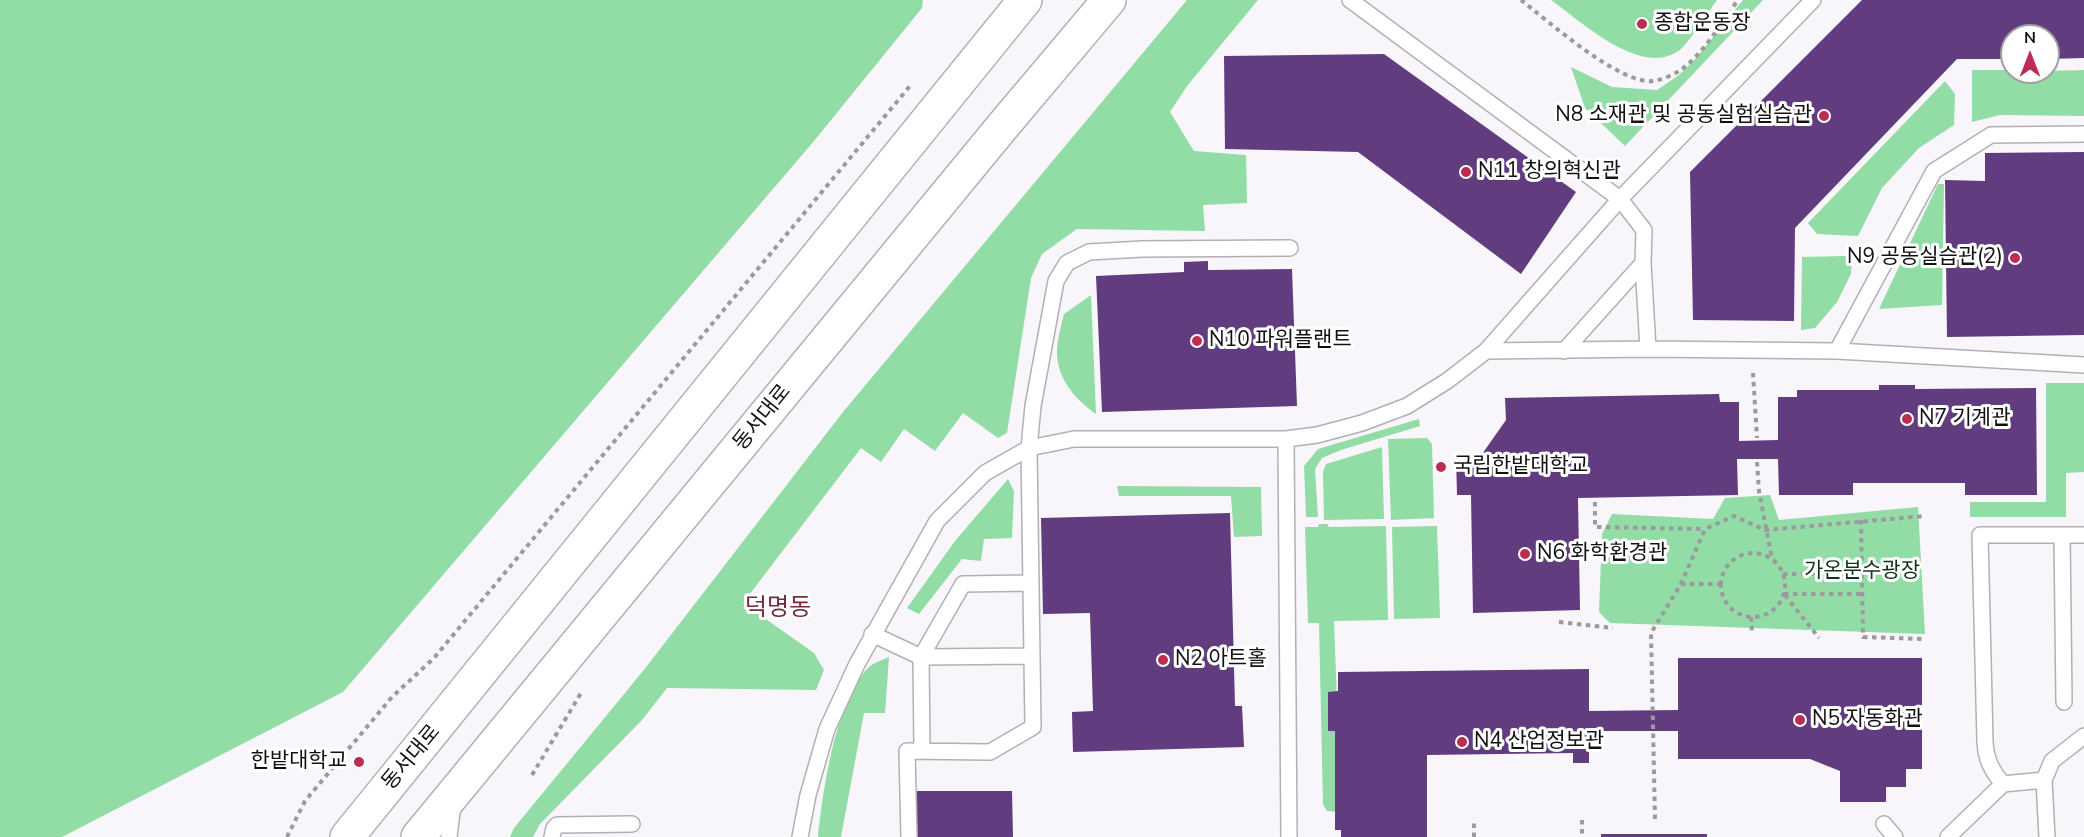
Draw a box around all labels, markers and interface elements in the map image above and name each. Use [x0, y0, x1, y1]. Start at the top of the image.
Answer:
place label: 종합운동장 [1654, 11, 1751, 37]
marker: 종합운동장 [1635, 17, 1649, 31]
north arrow [2000, 24, 2060, 84]
text: N [2024, 27, 2036, 49]
place label: N8 소재관 및 공동실험실습관 [1555, 103, 1812, 129]
marker: N8 소재관 및 공동실험실습관 [1817, 109, 1831, 123]
place label: N11 창의혁신관 [1478, 159, 1621, 185]
marker: N11 창의혁신관 [1459, 165, 1473, 179]
place label: N9 공동실습관(2) [1847, 245, 2003, 271]
marker: N9 공동실습관(2) [2008, 251, 2022, 265]
place label: N10 파워플랜트 [1209, 328, 1352, 354]
marker: N10 파워플랜트 [1190, 334, 1204, 348]
street label: 동서대로 [729, 380, 797, 456]
place label: N7 기계관 [1919, 406, 2010, 432]
marker: N7 기계관 [1900, 412, 1914, 426]
place label: 국립한밭대학교 [1453, 454, 1588, 480]
marker: 국립한밭대학교 [1434, 460, 1448, 474]
place label: N6 화학환경관 [1537, 541, 1667, 567]
marker: N6 화학환경관 [1518, 547, 1532, 561]
park label: 가온분수광장 [1804, 559, 1920, 585]
district label: 덕명동 [745, 595, 811, 623]
place label: N2 아트홀 [1175, 647, 1266, 673]
marker: N2 아트홀 [1156, 653, 1170, 667]
place label: N5 자동화관 [1812, 707, 1923, 733]
marker: N5 자동화관 [1793, 713, 1807, 727]
street label: 동서대로 [378, 720, 446, 796]
place label: N4 산업정보관 [1474, 729, 1604, 755]
marker: N4 산업정보관 [1455, 735, 1469, 749]
place label: 한밭대학교 [250, 749, 347, 775]
marker: 한밭대학교 [352, 755, 366, 769]

